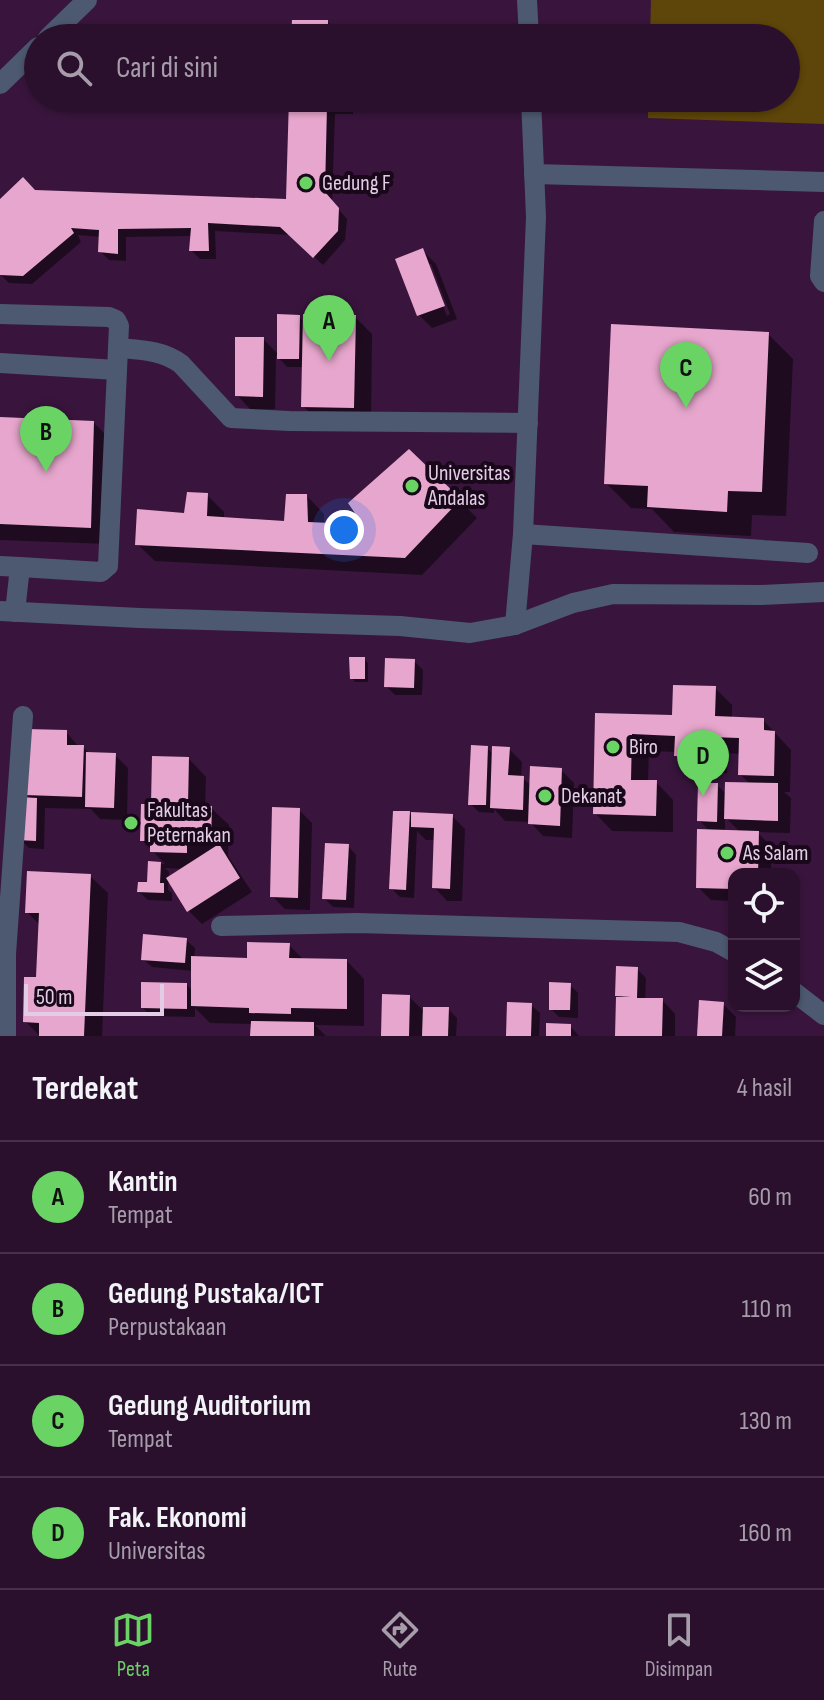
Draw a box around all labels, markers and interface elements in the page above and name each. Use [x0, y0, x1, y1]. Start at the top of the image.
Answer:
search box [24, 24, 800, 112]
icon: search [52, 46, 96, 90]
text: Cari di sini [116, 50, 218, 86]
place label: Gedung F [322, 170, 391, 197]
marker: Gedung F [297, 174, 315, 192]
pin: A [303, 295, 355, 361]
pin: C [660, 342, 712, 408]
pin: B [20, 406, 72, 472]
place label: Universitas Andalas [427, 460, 511, 512]
marker: Universitas Andalas [403, 477, 421, 495]
your location [324, 510, 364, 550]
pin: D [677, 730, 729, 796]
place label: Biro [629, 734, 658, 761]
marker: Biro [604, 738, 622, 756]
place label: Dekanat [561, 783, 622, 810]
marker: Dekanat [536, 787, 554, 805]
place label: Fakultas Peternakan [147, 797, 231, 849]
marker: Fakultas Peternakan [122, 814, 140, 832]
place label: As Salam [742, 840, 808, 867]
marker: As Salam [718, 844, 736, 862]
map controls [728, 868, 800, 1012]
button: locate [728, 868, 800, 940]
button: layers [728, 940, 800, 1012]
scale bar [24, 980, 164, 1016]
text: 50 m [36, 984, 72, 1011]
text: Terdekat [32, 1068, 138, 1109]
text: 4 hasil [737, 1073, 792, 1104]
text: Kantin [108, 1164, 178, 1200]
text: A [52, 1182, 64, 1213]
text: 60 m [748, 1182, 792, 1213]
text: Tempat [108, 1200, 173, 1231]
text: Gedung Pustaka/ICT [108, 1276, 324, 1312]
text: B [52, 1294, 64, 1325]
text: 110 m [741, 1294, 792, 1325]
text: Perpustakaan [108, 1312, 227, 1343]
text: Gedung Auditorium [108, 1388, 311, 1424]
text: C [51, 1406, 65, 1437]
text: 130 m [740, 1406, 792, 1437]
text: Tempat [108, 1424, 173, 1455]
text: Fak. Ekonomi [108, 1500, 247, 1536]
text: D [51, 1518, 65, 1549]
text: 160 m [739, 1518, 792, 1549]
text: Universitas [108, 1536, 206, 1567]
tab: Peta [111, 1608, 155, 1683]
tab: Rute [378, 1608, 422, 1683]
tab: Disimpan [645, 1608, 713, 1683]

